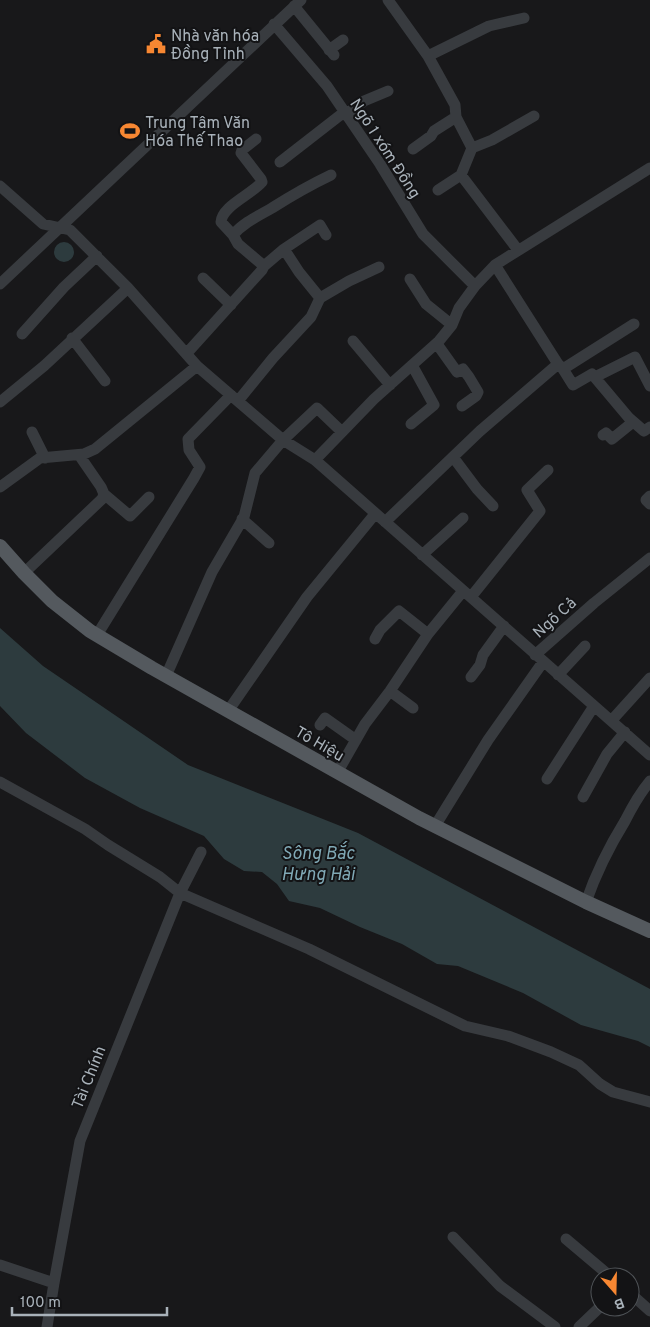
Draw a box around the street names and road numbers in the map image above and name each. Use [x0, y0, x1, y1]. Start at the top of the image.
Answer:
street label: Ngõ 1 xóm Đồng [345, 95, 425, 203]
street label: Ngõ Cả [529, 594, 581, 643]
street label: Tô Hiệu [291, 723, 347, 767]
street label: Tài Chính [68, 1043, 112, 1112]

